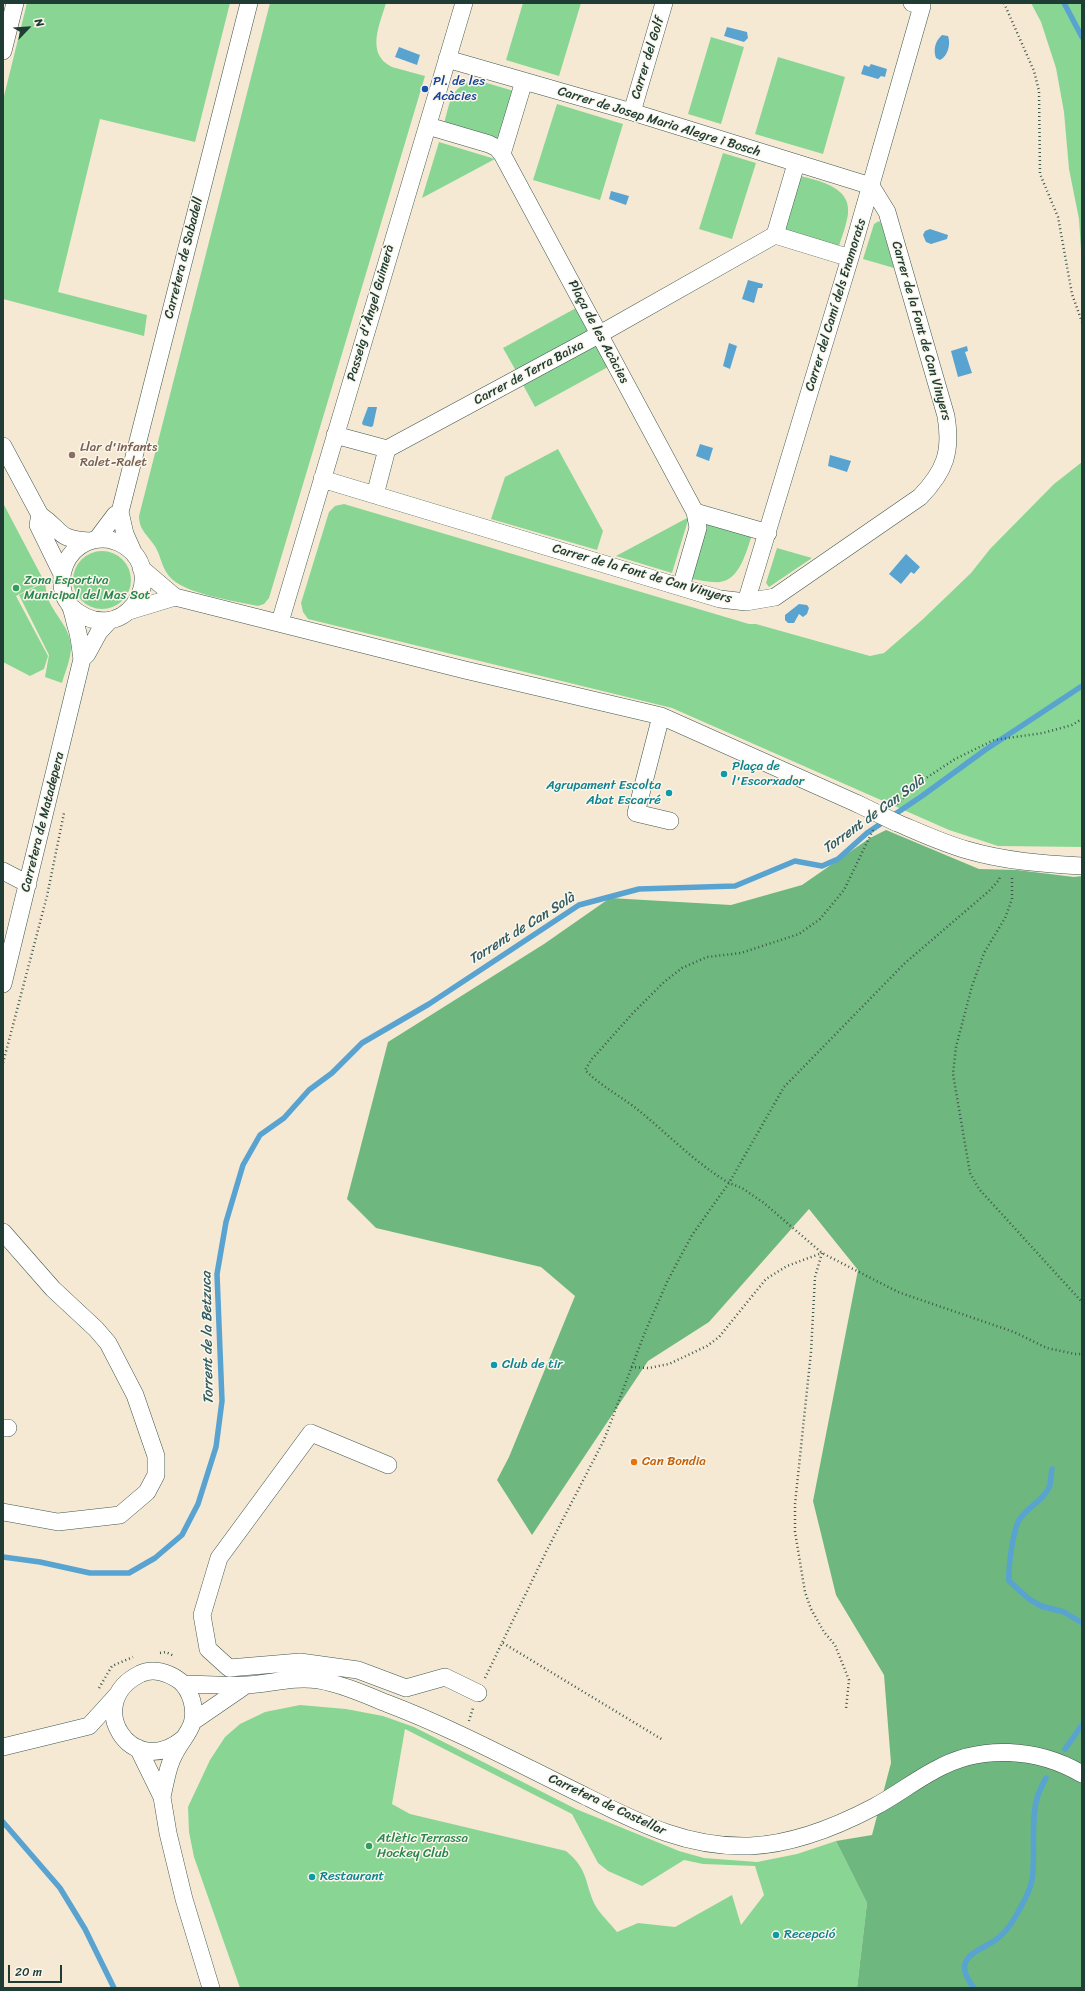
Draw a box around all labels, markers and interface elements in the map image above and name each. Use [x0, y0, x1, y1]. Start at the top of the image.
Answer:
north arrow [8, 8, 48, 48]
text: N [29, 15, 50, 30]
street label: Carrer del Golf [628, 15, 668, 101]
place label: Pl. de les Acàcies [433, 74, 485, 105]
marker: Pl. de les Acàcies [420, 84, 430, 94]
street label: Carrer de Josep Maria Alegre i Bosch [556, 84, 762, 160]
street label: Carretera de Sabadell [161, 196, 207, 320]
street label: Carrer del Camí dels Enamorats [802, 217, 870, 393]
street label: Carrer de la Font de Can Vinyers [888, 239, 954, 423]
street label: Passeig d'Àngel Guimerà [344, 243, 398, 383]
street label: Plaça de les Acàcies [564, 278, 632, 386]
street label: Carrer de Terra Baixa [471, 337, 587, 409]
place label: Llar d'infants Ralet-Ralet [80, 440, 157, 471]
marker: Llar d'infants Ralet-Ralet [67, 450, 77, 460]
street label: Carrer de la Font de Can Vinyers [550, 541, 734, 607]
place label: Zona Esportiva Municipal del Mas Sot [24, 573, 150, 604]
marker: Zona Esportiva Municipal del Mas Sot [11, 583, 21, 593]
street label: Carretera de Matadepera [18, 750, 68, 894]
place label: Plaça de l'Escorxador [732, 759, 804, 790]
marker: Plaça de l'Escorxador [719, 769, 729, 779]
water label: Torrent de Can Solà [820, 772, 928, 858]
place label: Agrupament Escolta Abat Escarré [546, 778, 661, 809]
marker: Agrupament Escolta Abat Escarré [664, 788, 674, 798]
water label: Torrent de Can Solà [466, 890, 578, 968]
water label: Torrent de la Betzuca [198, 1271, 218, 1405]
place label: Club de tir [502, 1357, 563, 1373]
marker: Club de tir [489, 1360, 499, 1370]
place label: Can Bondia [642, 1454, 706, 1470]
marker: Can Bondia [629, 1457, 639, 1467]
street label: Carretera de Castellar [546, 1771, 668, 1839]
place label: Atlètic Terrassa Hockey Club [377, 1831, 468, 1862]
marker: Atlètic Terrassa Hockey Club [364, 1841, 374, 1851]
place label: Restaurant [320, 1869, 384, 1885]
marker: Restaurant [307, 1872, 317, 1882]
place label: Recepció [784, 1927, 835, 1943]
marker: Recepció [771, 1930, 781, 1940]
scale bar [10, 1957, 64, 1983]
text: 20 m [15, 1961, 42, 1983]

